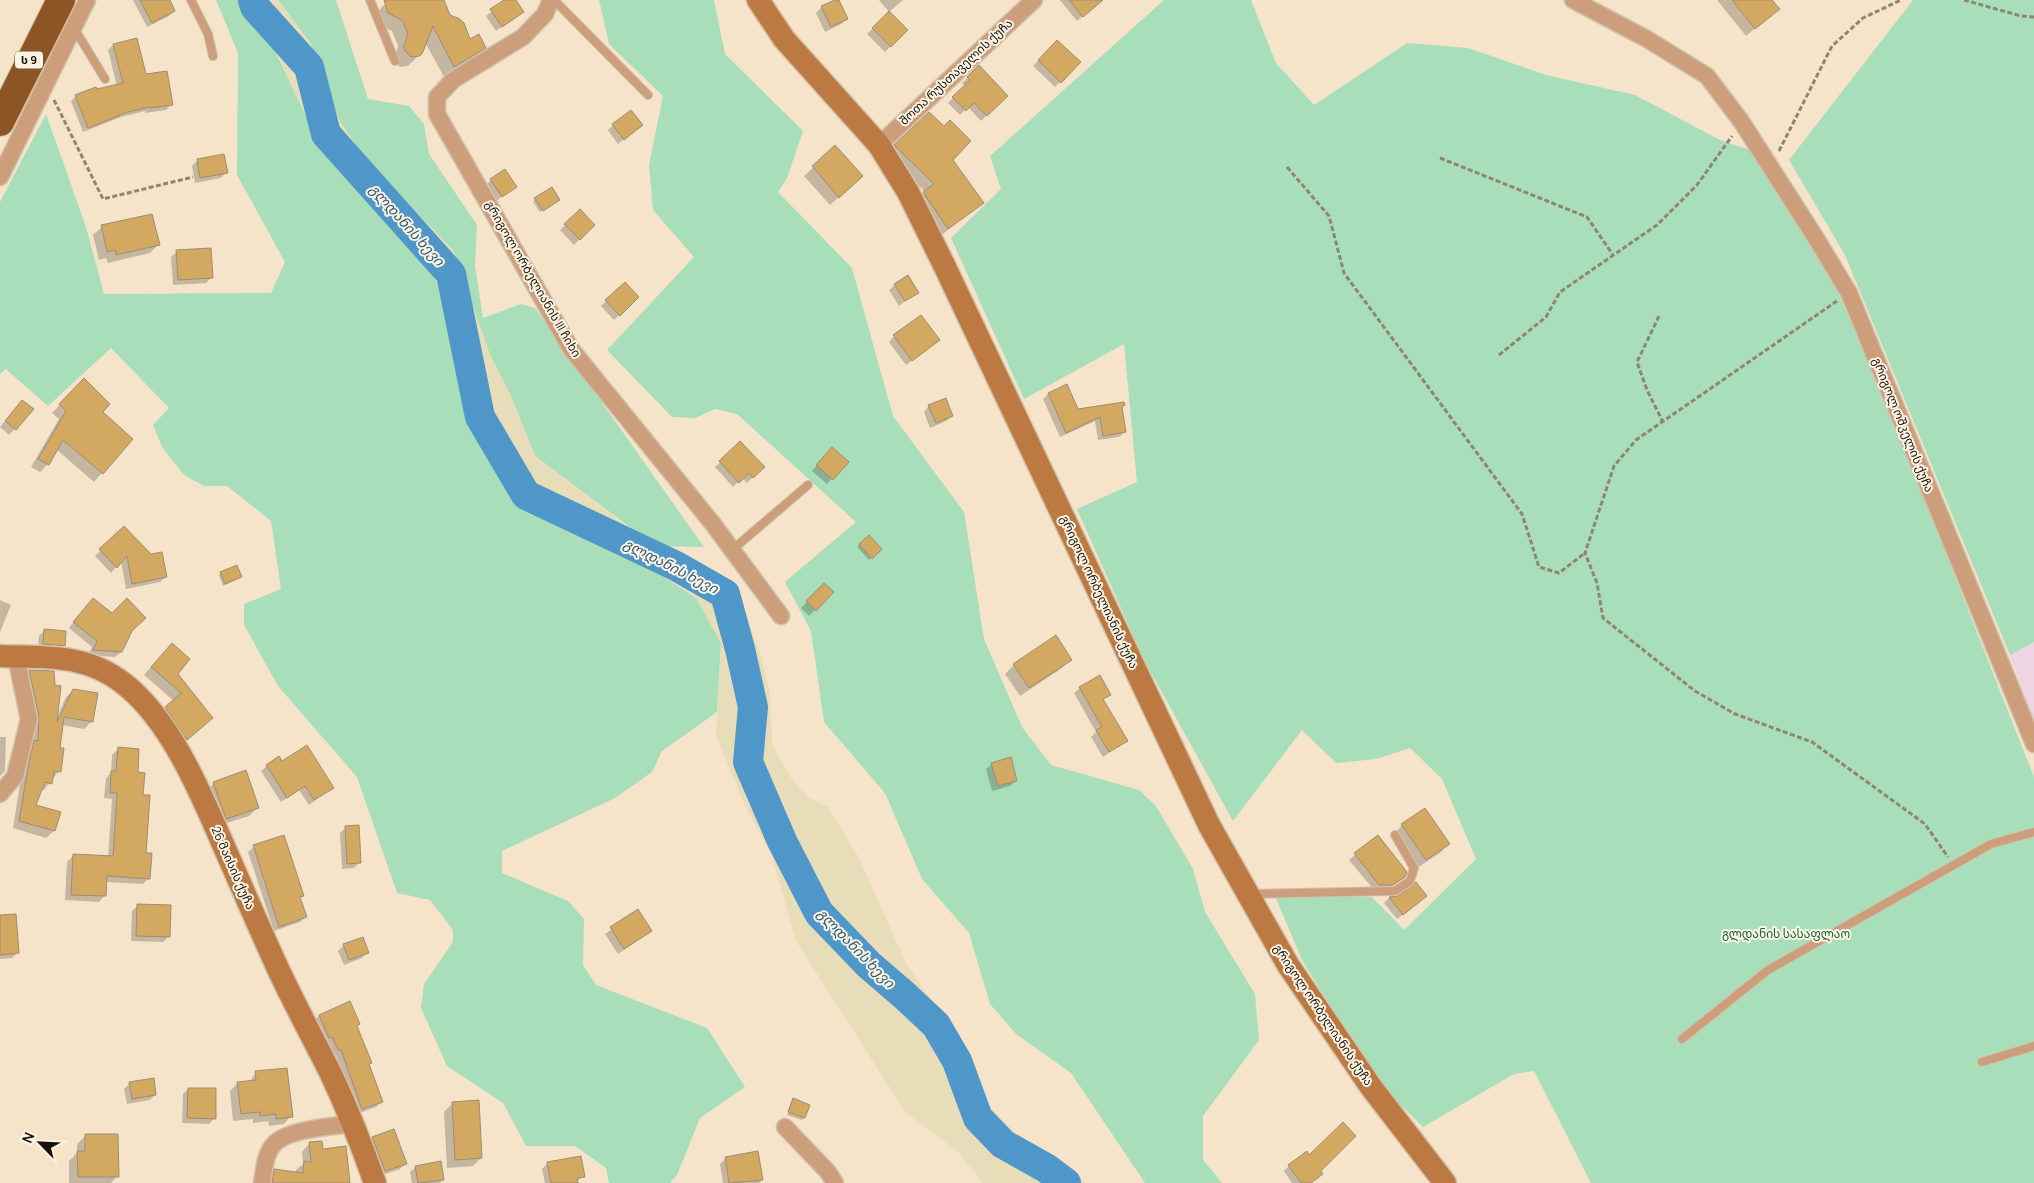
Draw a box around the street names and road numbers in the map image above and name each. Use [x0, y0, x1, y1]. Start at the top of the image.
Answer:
street label: შოთა რუსთაველის ქუჩა [895, 15, 1016, 129]
road number: ს 9 [15, 52, 43, 68]
street label: გრიგოლ ორბელიანის III ჩიხი [482, 197, 585, 360]
street label: გრიგოლ ოშკელის ქუჩა [1869, 355, 1938, 495]
street label: გრიგოლ ორბელიანის ქუჩა [1056, 512, 1142, 671]
street label: 26 მაისის ქუჩა [208, 824, 259, 912]
street label: გრიგოლ ორბელიანის ქუჩა [1270, 941, 1377, 1089]

